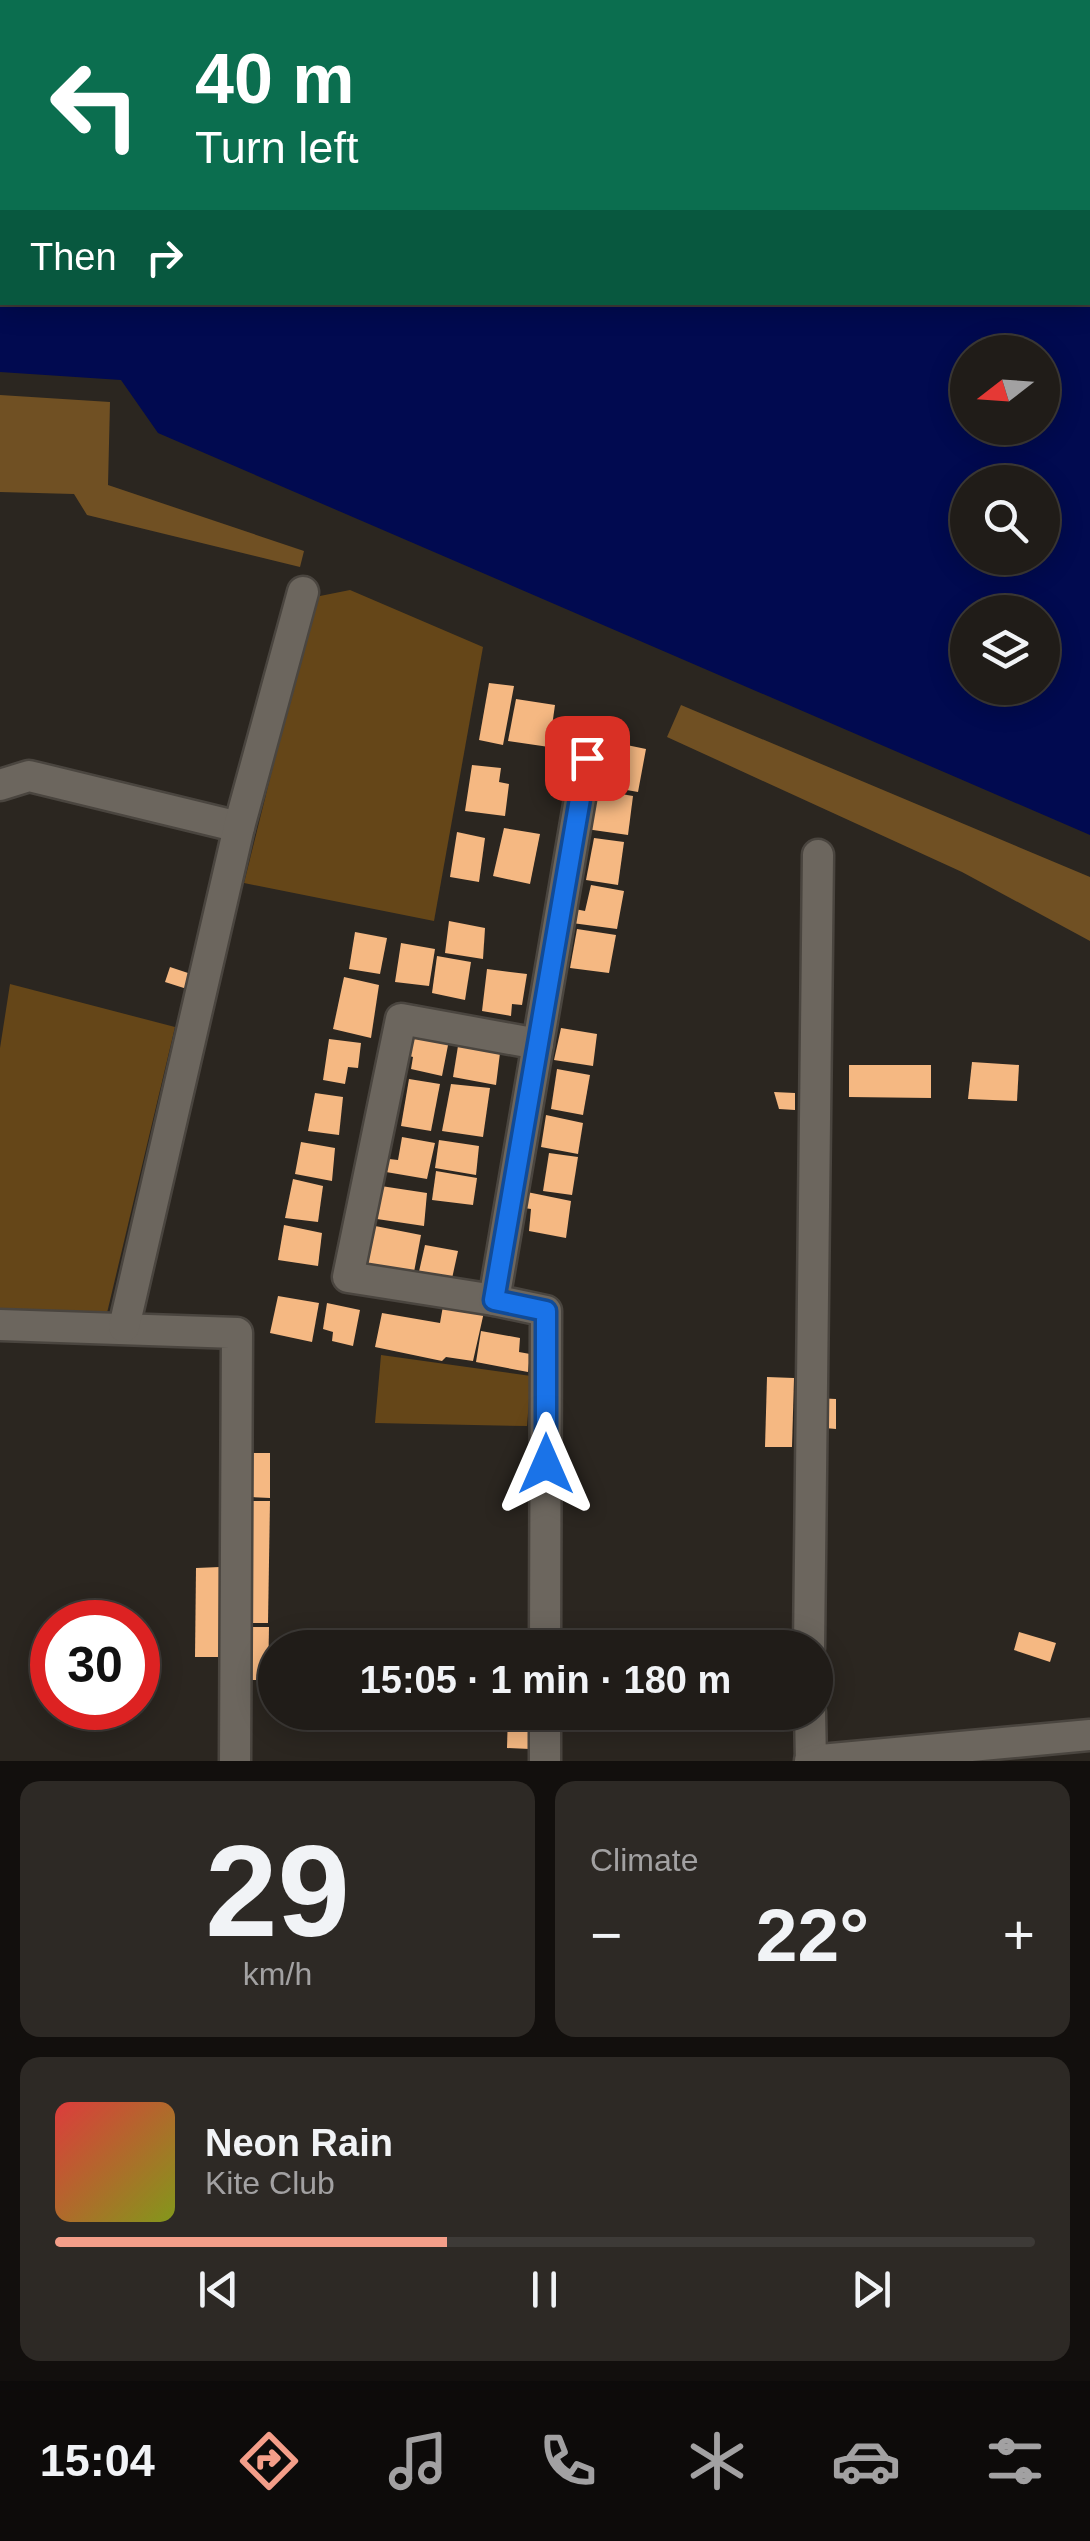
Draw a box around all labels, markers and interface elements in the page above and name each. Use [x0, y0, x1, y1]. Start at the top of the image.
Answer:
icon: left [30, 40, 160, 170]
text: 40 m [195, 40, 355, 118]
text: Turn left [195, 122, 358, 173]
icon: right [137, 230, 192, 285]
text: Then [30, 236, 117, 278]
north arrow [950, 335, 1060, 445]
map controls [950, 335, 1060, 705]
button: search [950, 465, 1060, 575]
button: layers [950, 595, 1060, 705]
pin [545, 716, 630, 801]
icon: arrive [560, 731, 615, 786]
position arrow [494, 1412, 598, 1516]
speed limit sign: 30 [30, 1600, 160, 1730]
text: 15:05 · 1 min · 180 m [360, 1659, 731, 1701]
text: 29 [205, 1818, 350, 1964]
text: Climate [590, 1842, 698, 1878]
text: 22° [756, 1893, 869, 1977]
text: − [590, 1904, 622, 1966]
text: + [1003, 1904, 1035, 1966]
text: km/h [243, 1956, 312, 1992]
text: Neon Rain [205, 2122, 393, 2164]
text: Kite Club [205, 2165, 335, 2201]
icon: previous [191, 2262, 246, 2317]
icon: pause [517, 2262, 572, 2317]
icon: next [844, 2262, 899, 2317]
icon: directions [234, 2426, 304, 2496]
icon: music [383, 2426, 453, 2496]
icon: phone [533, 2426, 603, 2496]
icon: climate [682, 2426, 752, 2496]
icon: car [831, 2426, 901, 2496]
icon: filters [980, 2426, 1050, 2496]
text: 15:04 [40, 2435, 155, 2486]

